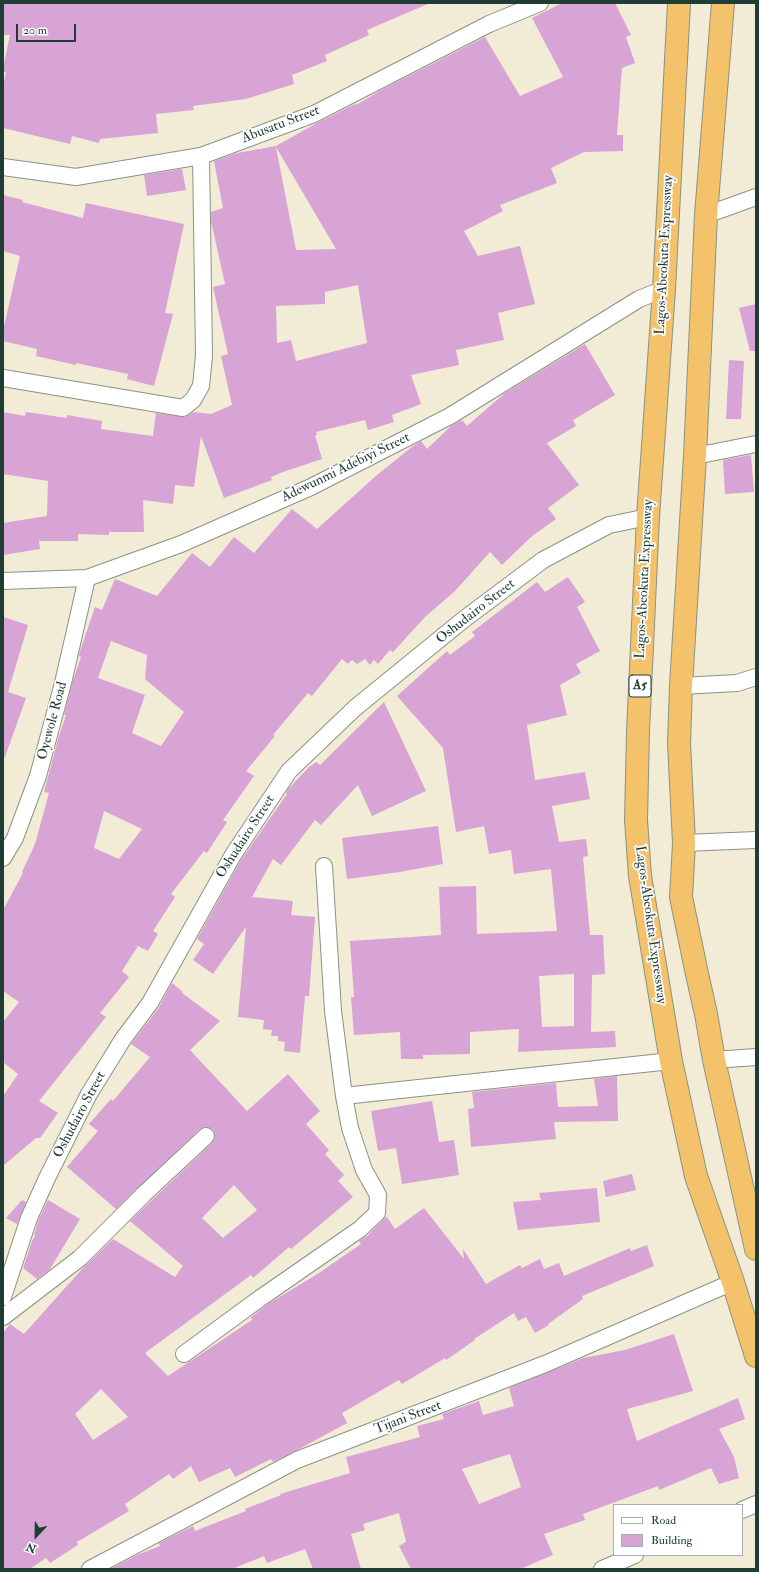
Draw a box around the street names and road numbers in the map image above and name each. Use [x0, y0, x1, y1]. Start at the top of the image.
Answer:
street label: Abusatu Street [240, 102, 322, 148]
street label: Lagos-Abeokuta Expressway [652, 175, 678, 335]
street label: Adewunmi Adebiyi Street [279, 430, 413, 506]
street label: Lagos-Abeokuta Expressway [632, 499, 658, 659]
street label: Oshudairo Street [433, 576, 519, 648]
road number: A5 [629, 675, 651, 697]
street label: Oyewole Road [35, 680, 71, 762]
street label: Oshudairo Street [213, 792, 279, 882]
street label: Lagos-Abeokuta Expressway [631, 845, 669, 1005]
street label: Oshudairo Street [50, 1069, 110, 1161]
street label: Tijani Street [372, 1398, 444, 1438]

